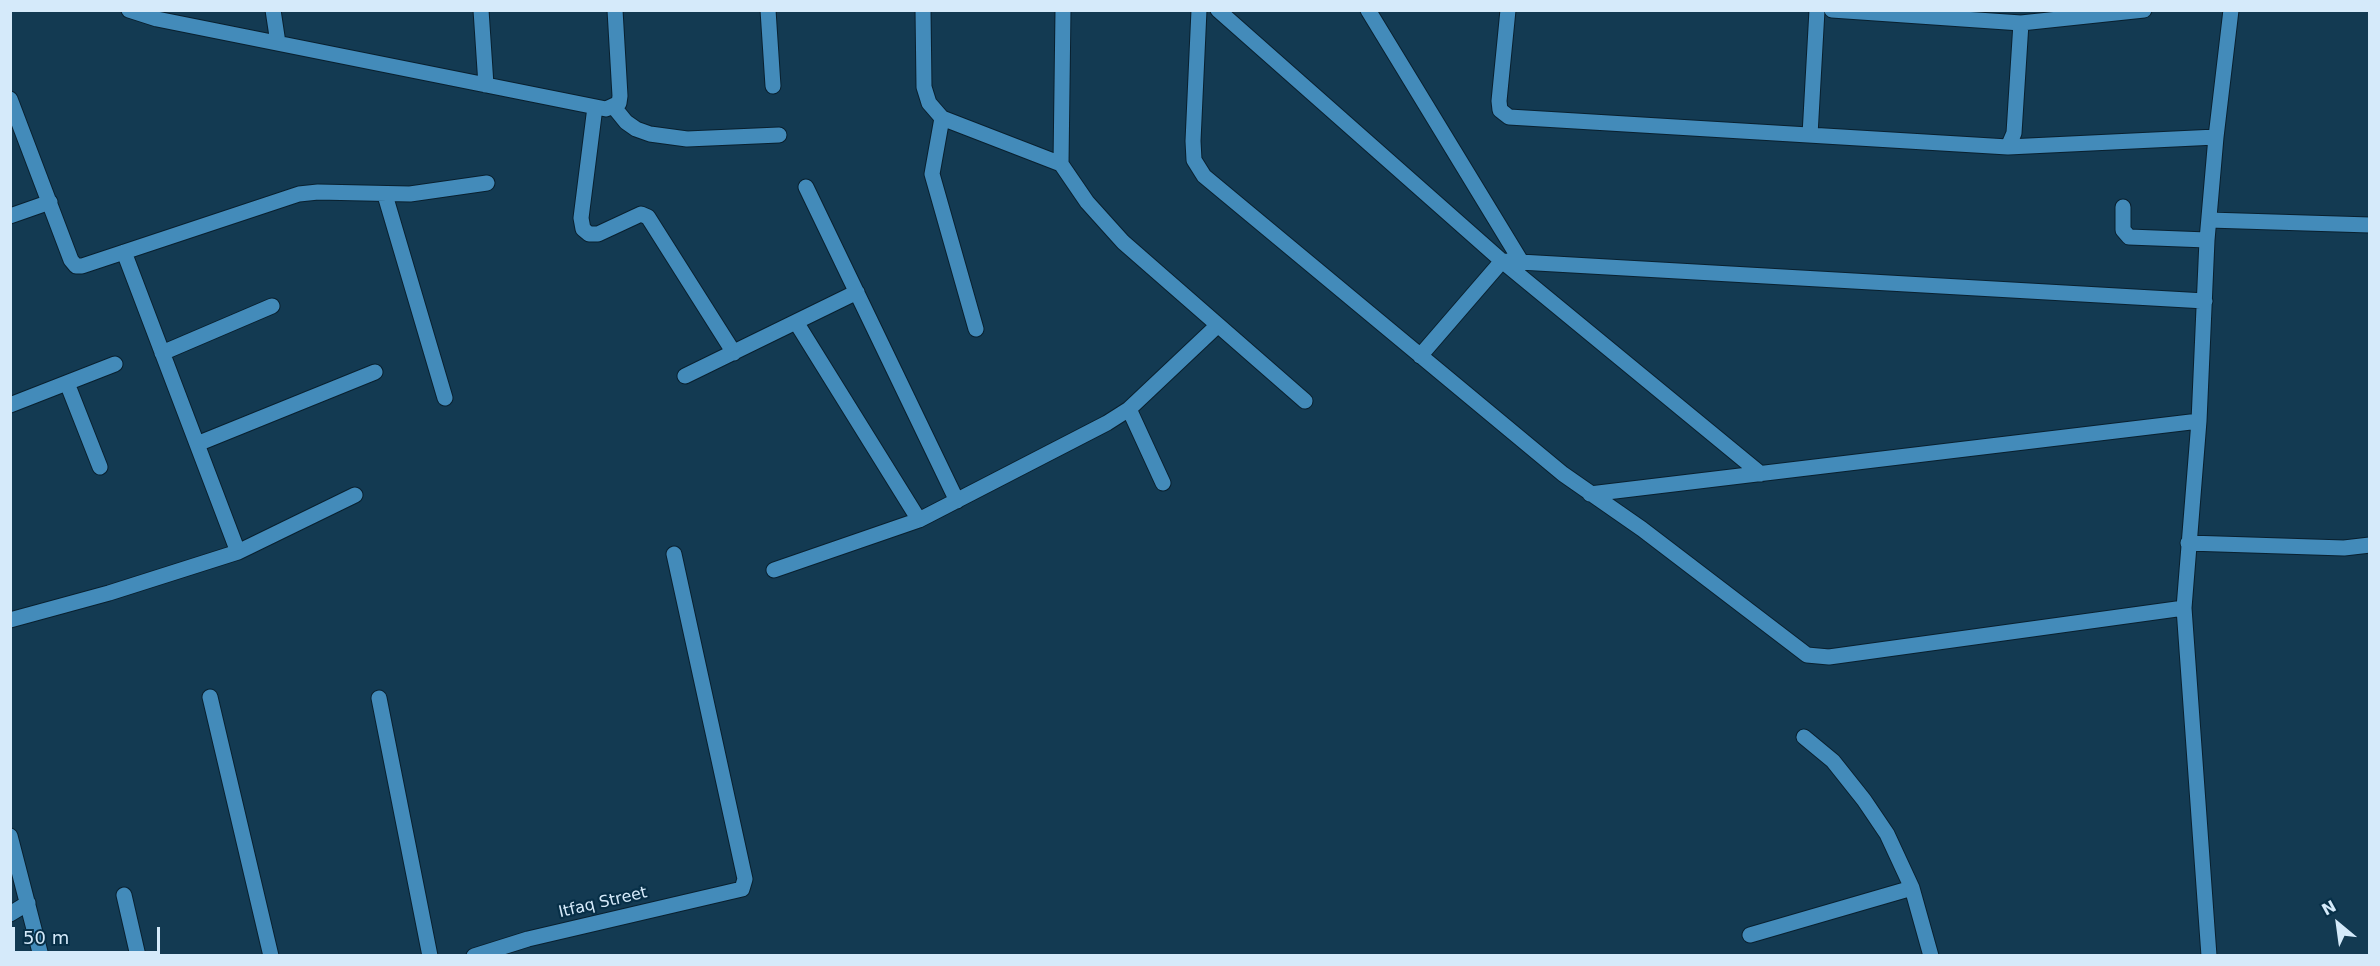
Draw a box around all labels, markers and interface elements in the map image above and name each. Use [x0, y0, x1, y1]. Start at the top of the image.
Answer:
street label: Itfaq Street [557, 883, 649, 923]
north arrow [2308, 894, 2368, 954]
text: N [2319, 896, 2339, 919]
scale bar [15, 915, 164, 953]
text: 50 m [23, 927, 69, 948]

